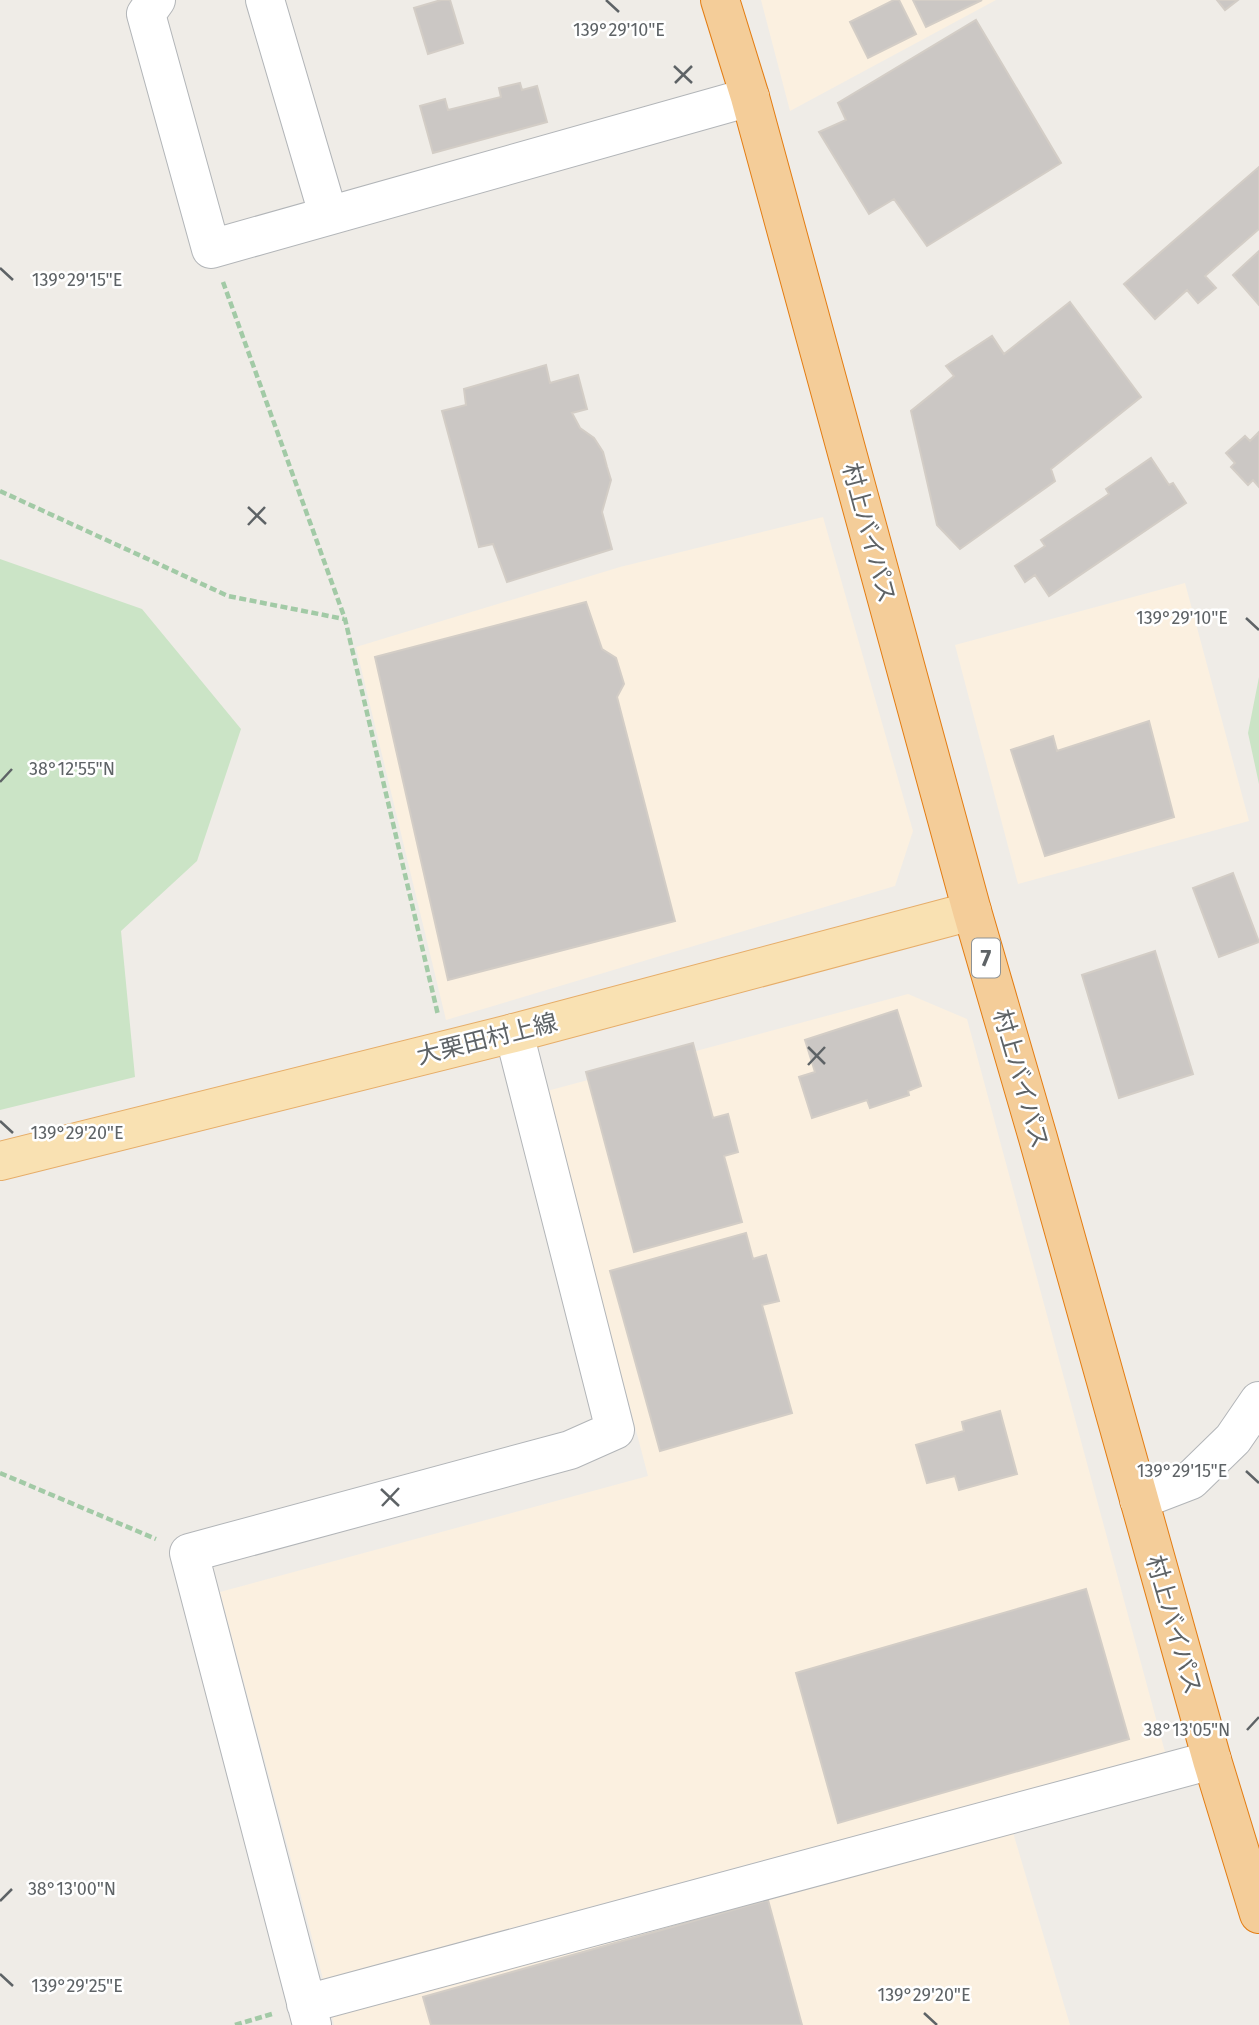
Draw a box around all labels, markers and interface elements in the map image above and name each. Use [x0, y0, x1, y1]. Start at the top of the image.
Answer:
text: 139°29'10"E [573, 19, 665, 41]
text: 139°29'15"E [32, 269, 122, 291]
street label: 村上バイパス [837, 460, 901, 606]
text: 139°29'10"E [1136, 607, 1228, 629]
text: 38°12'55"N [29, 758, 115, 780]
road number: 7 [972, 939, 1000, 978]
street label: 村上バイパス [988, 1006, 1054, 1152]
street label: 大栗田村上線 [414, 1008, 560, 1070]
text: 139°29'20"E [30, 1122, 124, 1144]
text: 139°29'15"E [1137, 1460, 1227, 1482]
street label: 村上バイパス [1141, 1552, 1207, 1698]
text: 38°13'05"N [1144, 1719, 1230, 1741]
text: 38°13'00"N [28, 1878, 116, 1900]
text: 139°29'25"E [31, 1975, 123, 1997]
text: 139°29'20"E [877, 1984, 971, 2006]

